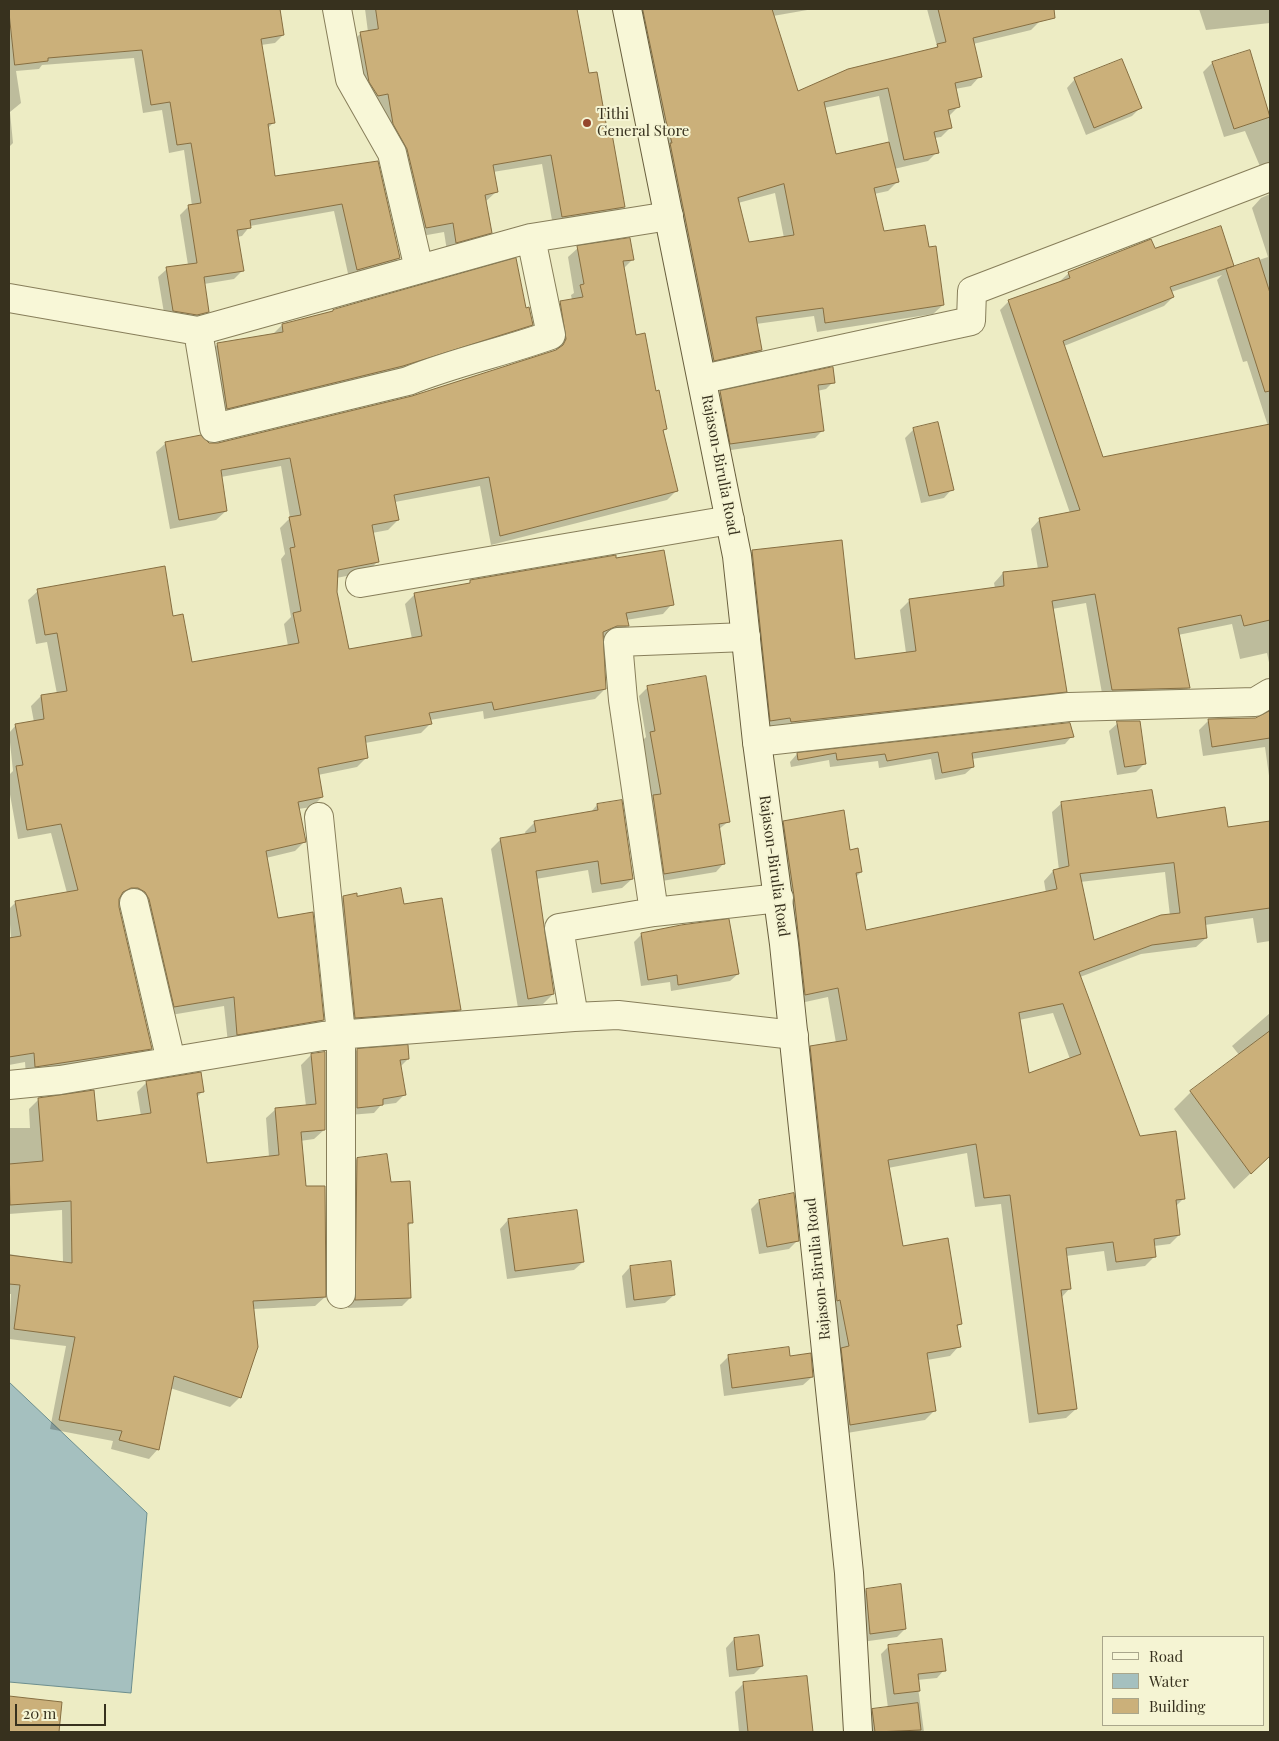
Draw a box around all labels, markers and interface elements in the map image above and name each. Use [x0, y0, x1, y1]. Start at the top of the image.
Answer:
place label: Tithi General Store [597, 105, 689, 140]
marker: Tithi General Store [581, 117, 593, 129]
street label: Rajason-Birulia Road [698, 393, 742, 537]
street label: Rajason-Birulia Road [755, 794, 793, 938]
street label: Rajason-Birulia Road [802, 1197, 834, 1341]
legend [1102, 1636, 1264, 1726]
text: Road [1149, 1646, 1183, 1666]
text: Water [1149, 1671, 1189, 1691]
scale bar [18, 1694, 109, 1726]
text: Building [1149, 1696, 1205, 1716]
text: 20 m [23, 1703, 56, 1723]

